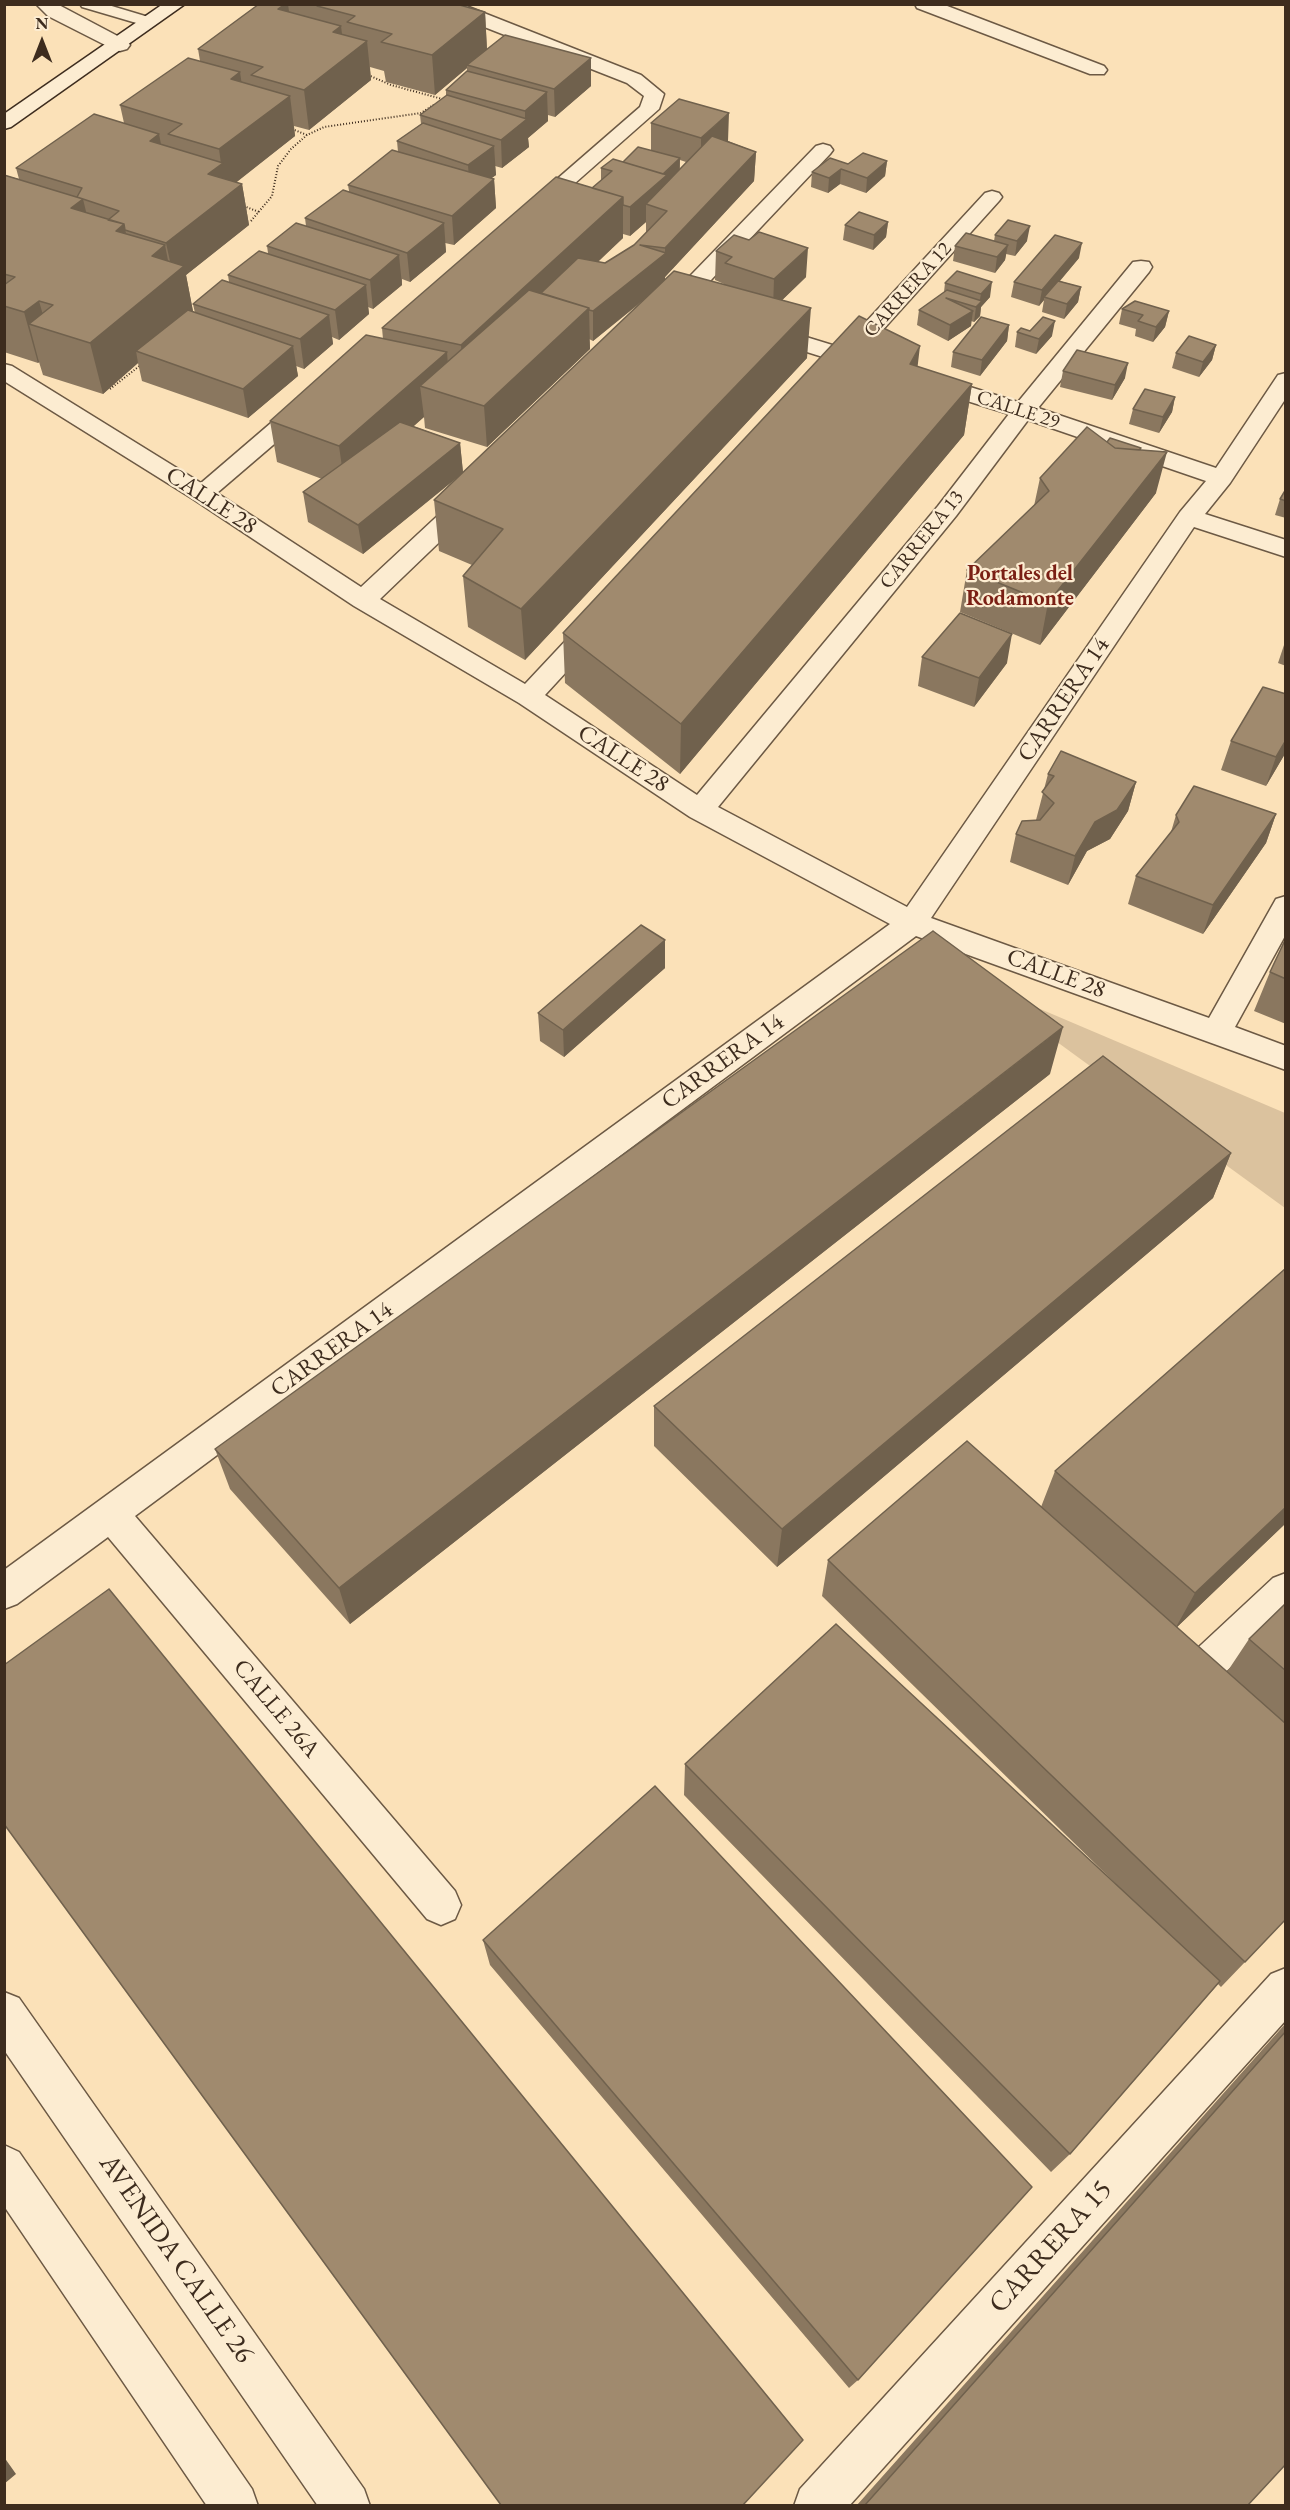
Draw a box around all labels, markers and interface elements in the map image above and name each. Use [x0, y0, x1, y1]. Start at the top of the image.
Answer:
north arrow [12, 12, 72, 72]
text: N [36, 13, 48, 34]
street label: CARRERA 12 [859, 237, 957, 343]
street label: CALLE 29 [973, 385, 1063, 435]
street label: CALLE 28 [160, 461, 262, 541]
street label: CARRERA 13 [875, 486, 969, 594]
district label: Portales del Rodamonte [966, 561, 1074, 612]
street label: CARRERA 14 [1012, 632, 1116, 768]
street label: CALLE 28 [572, 719, 674, 799]
street label: CALLE 28 [1003, 943, 1109, 1005]
street label: CARRERA 14 [656, 1008, 790, 1116]
street label: CARRERA 14 [265, 1296, 399, 1404]
street label: CALLE 26A [227, 1654, 325, 1764]
street label: AVENIDA CALLE 26 [91, 2148, 261, 2370]
street label: CARRERA 15 [982, 2173, 1120, 2321]

